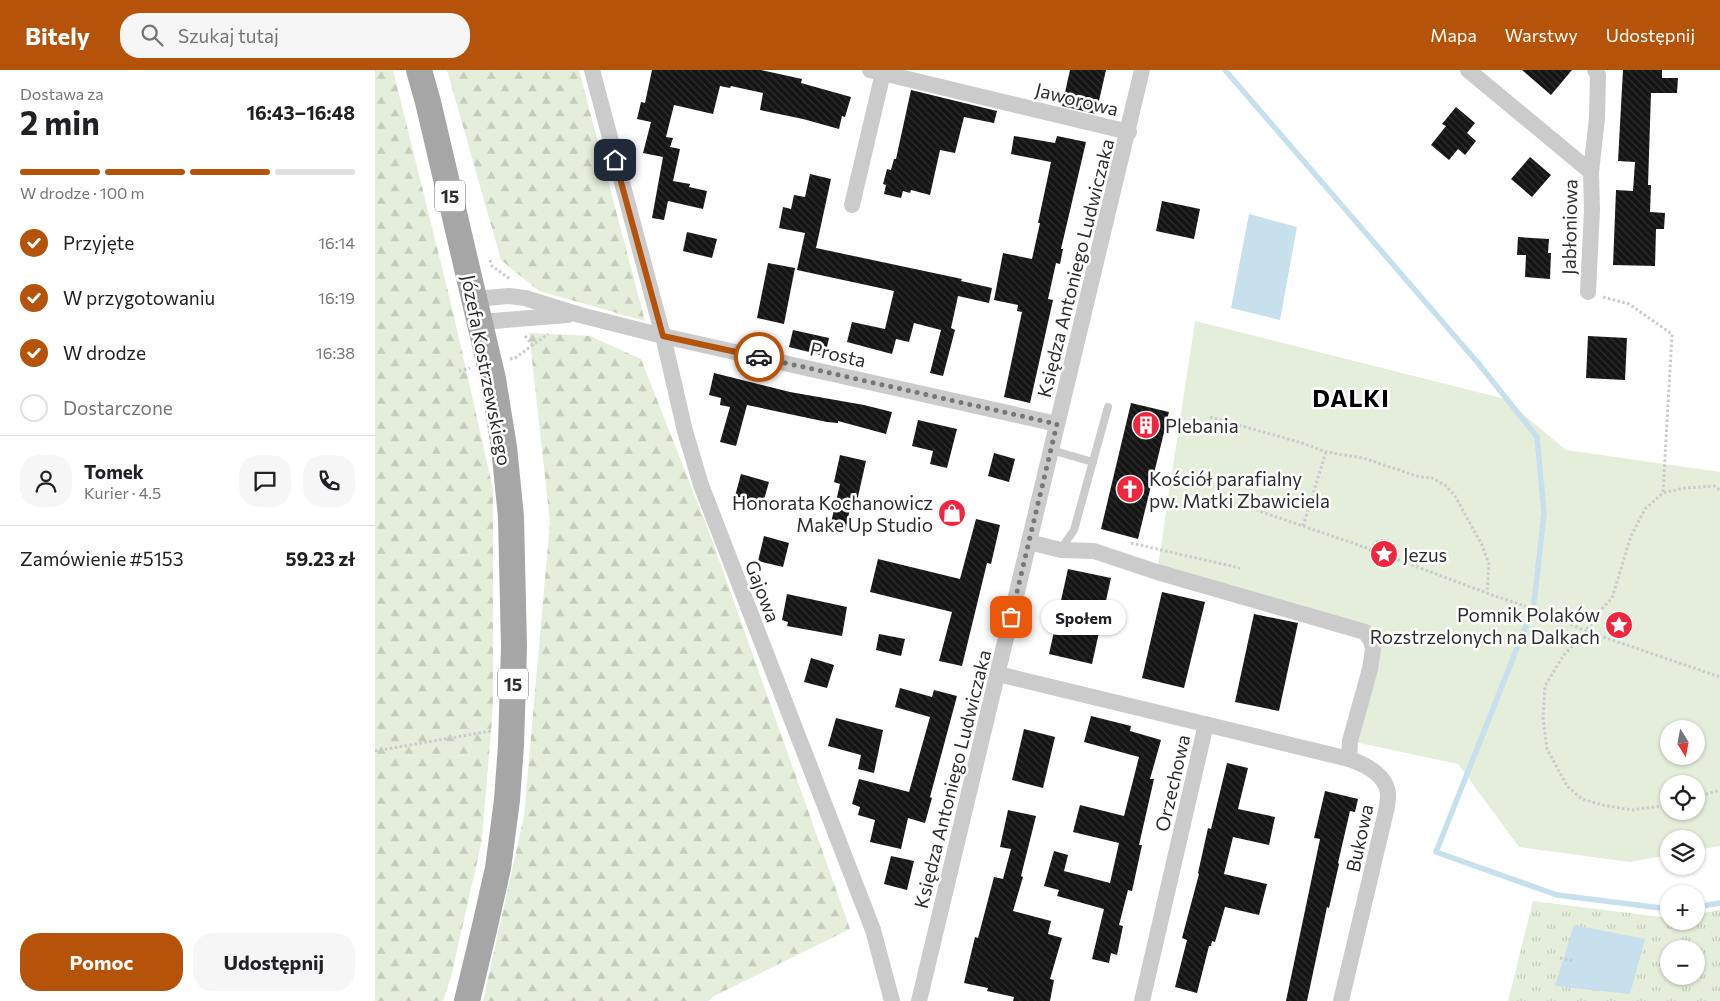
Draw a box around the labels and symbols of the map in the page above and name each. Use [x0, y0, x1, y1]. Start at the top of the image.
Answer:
street label: Jaworowa [1033, 78, 1121, 120]
street label: Księdza Antoniego Ludwiczaka [1032, 136, 1118, 400]
pin [594, 139, 636, 181]
street label: Jabłoniowa [1557, 179, 1581, 275]
road number: 15 [435, 180, 465, 212]
street label: Józefa Kostrzewskiego [457, 273, 517, 467]
courier [734, 332, 784, 382]
street label: Prosta [808, 336, 868, 372]
district label: DALKI [1312, 383, 1390, 412]
building icon: Plebania [1131, 410, 1161, 440]
place label: Plebania [1165, 414, 1239, 437]
place label: Kościół parafialny pw. Matki Zbawiciela [1149, 467, 1330, 512]
church icon: Kościół parafialny pw. Matki Zbawiciela [1115, 474, 1145, 504]
place label: Honorata Kochanowicz Make Up Studio [732, 491, 933, 536]
shop icon: Honorata Kochanowicz Make Up Studio [937, 498, 967, 528]
place icon: Jezus [1369, 539, 1399, 569]
place label: Jezus [1403, 543, 1447, 566]
street label: Gajowa [741, 557, 785, 625]
pin [990, 596, 1032, 638]
callout: Społem [1041, 600, 1126, 634]
place label: Pomnik Polaków Rozstrzelonych na Dalkach [1370, 603, 1600, 648]
place icon: Pomnik Polaków Rozstrzelonych na Dalkach [1604, 610, 1634, 640]
street label: Księdza Antoniego Ludwiczaka [909, 647, 995, 911]
road number: 15 [498, 668, 528, 700]
north arrow [1660, 720, 1705, 765]
street label: Orzechowa [1150, 732, 1194, 834]
street label: Bukowa [1341, 802, 1377, 874]

